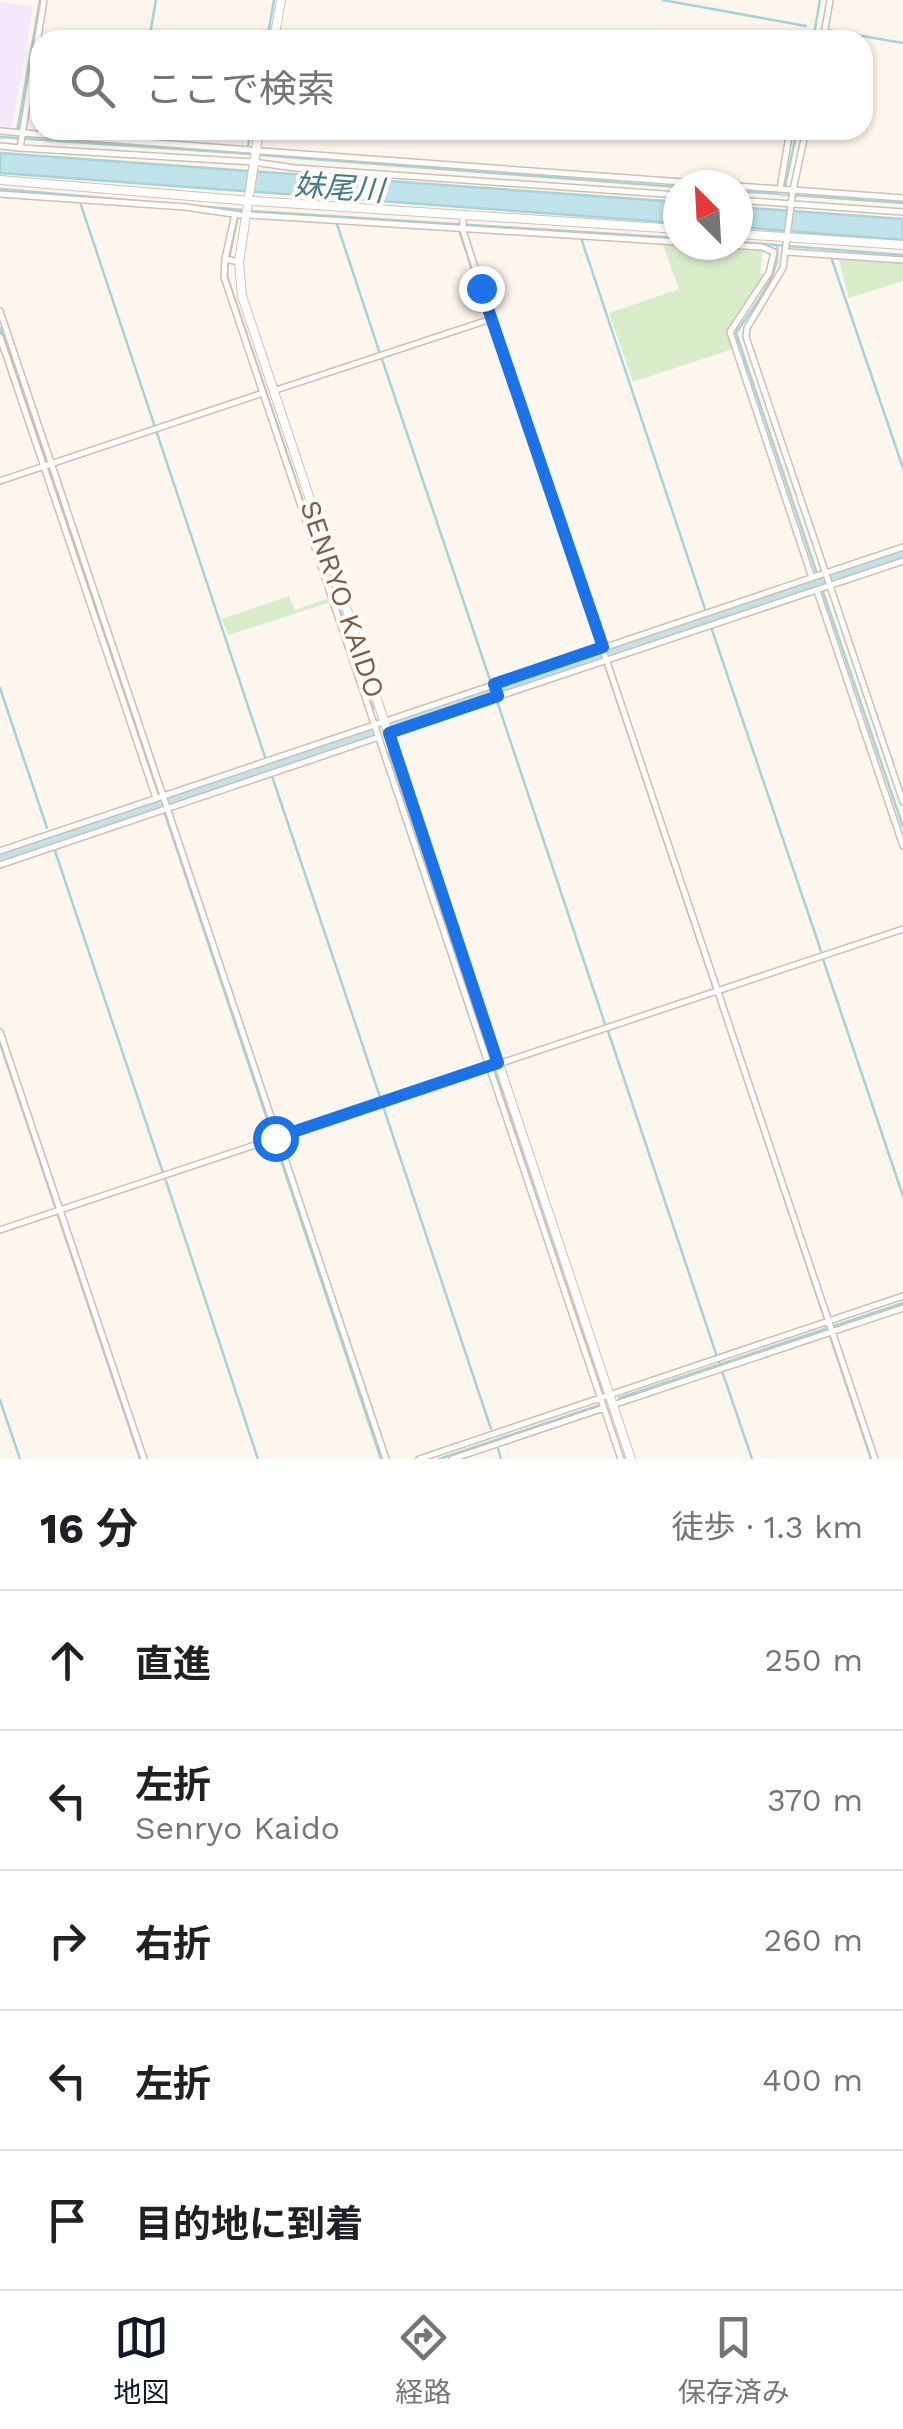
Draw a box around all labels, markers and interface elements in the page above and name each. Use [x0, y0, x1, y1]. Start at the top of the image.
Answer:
search box [30, 30, 873, 140]
icon: search [65, 58, 120, 113]
text: ここで検索 [145, 67, 335, 111]
water label: 妹尾川 [293, 167, 388, 208]
north arrow [663, 170, 753, 260]
route end [459, 266, 505, 312]
street label: SENRYO KAIDO [293, 496, 392, 702]
route start [253, 1116, 299, 1162]
text: 16 分 [40, 1504, 138, 1553]
text: 徒歩 · 1.3 km [671, 1508, 863, 1546]
icon: ahead [40, 1633, 95, 1688]
text: 250 m [764, 1641, 863, 1679]
text: 直進 [135, 1642, 211, 1686]
text: 左折 [135, 1763, 211, 1807]
icon: left [40, 1773, 95, 1828]
text: 370 m [767, 1781, 863, 1819]
text: Senryo Kaido [135, 1809, 340, 1847]
icon: right [40, 1913, 95, 1968]
text: 260 m [764, 1921, 863, 1959]
text: 右折 [135, 1922, 211, 1966]
icon: left [40, 2053, 95, 2108]
text: 400 m [762, 2061, 863, 2099]
text: 左折 [135, 2062, 211, 2106]
icon: arrive [40, 2193, 95, 2248]
text: 目的地に到着 [135, 2202, 363, 2246]
tab: 地図 [113, 2310, 169, 2410]
tab: 経路 [395, 2310, 452, 2410]
tab: 保存済み [678, 2310, 790, 2410]

